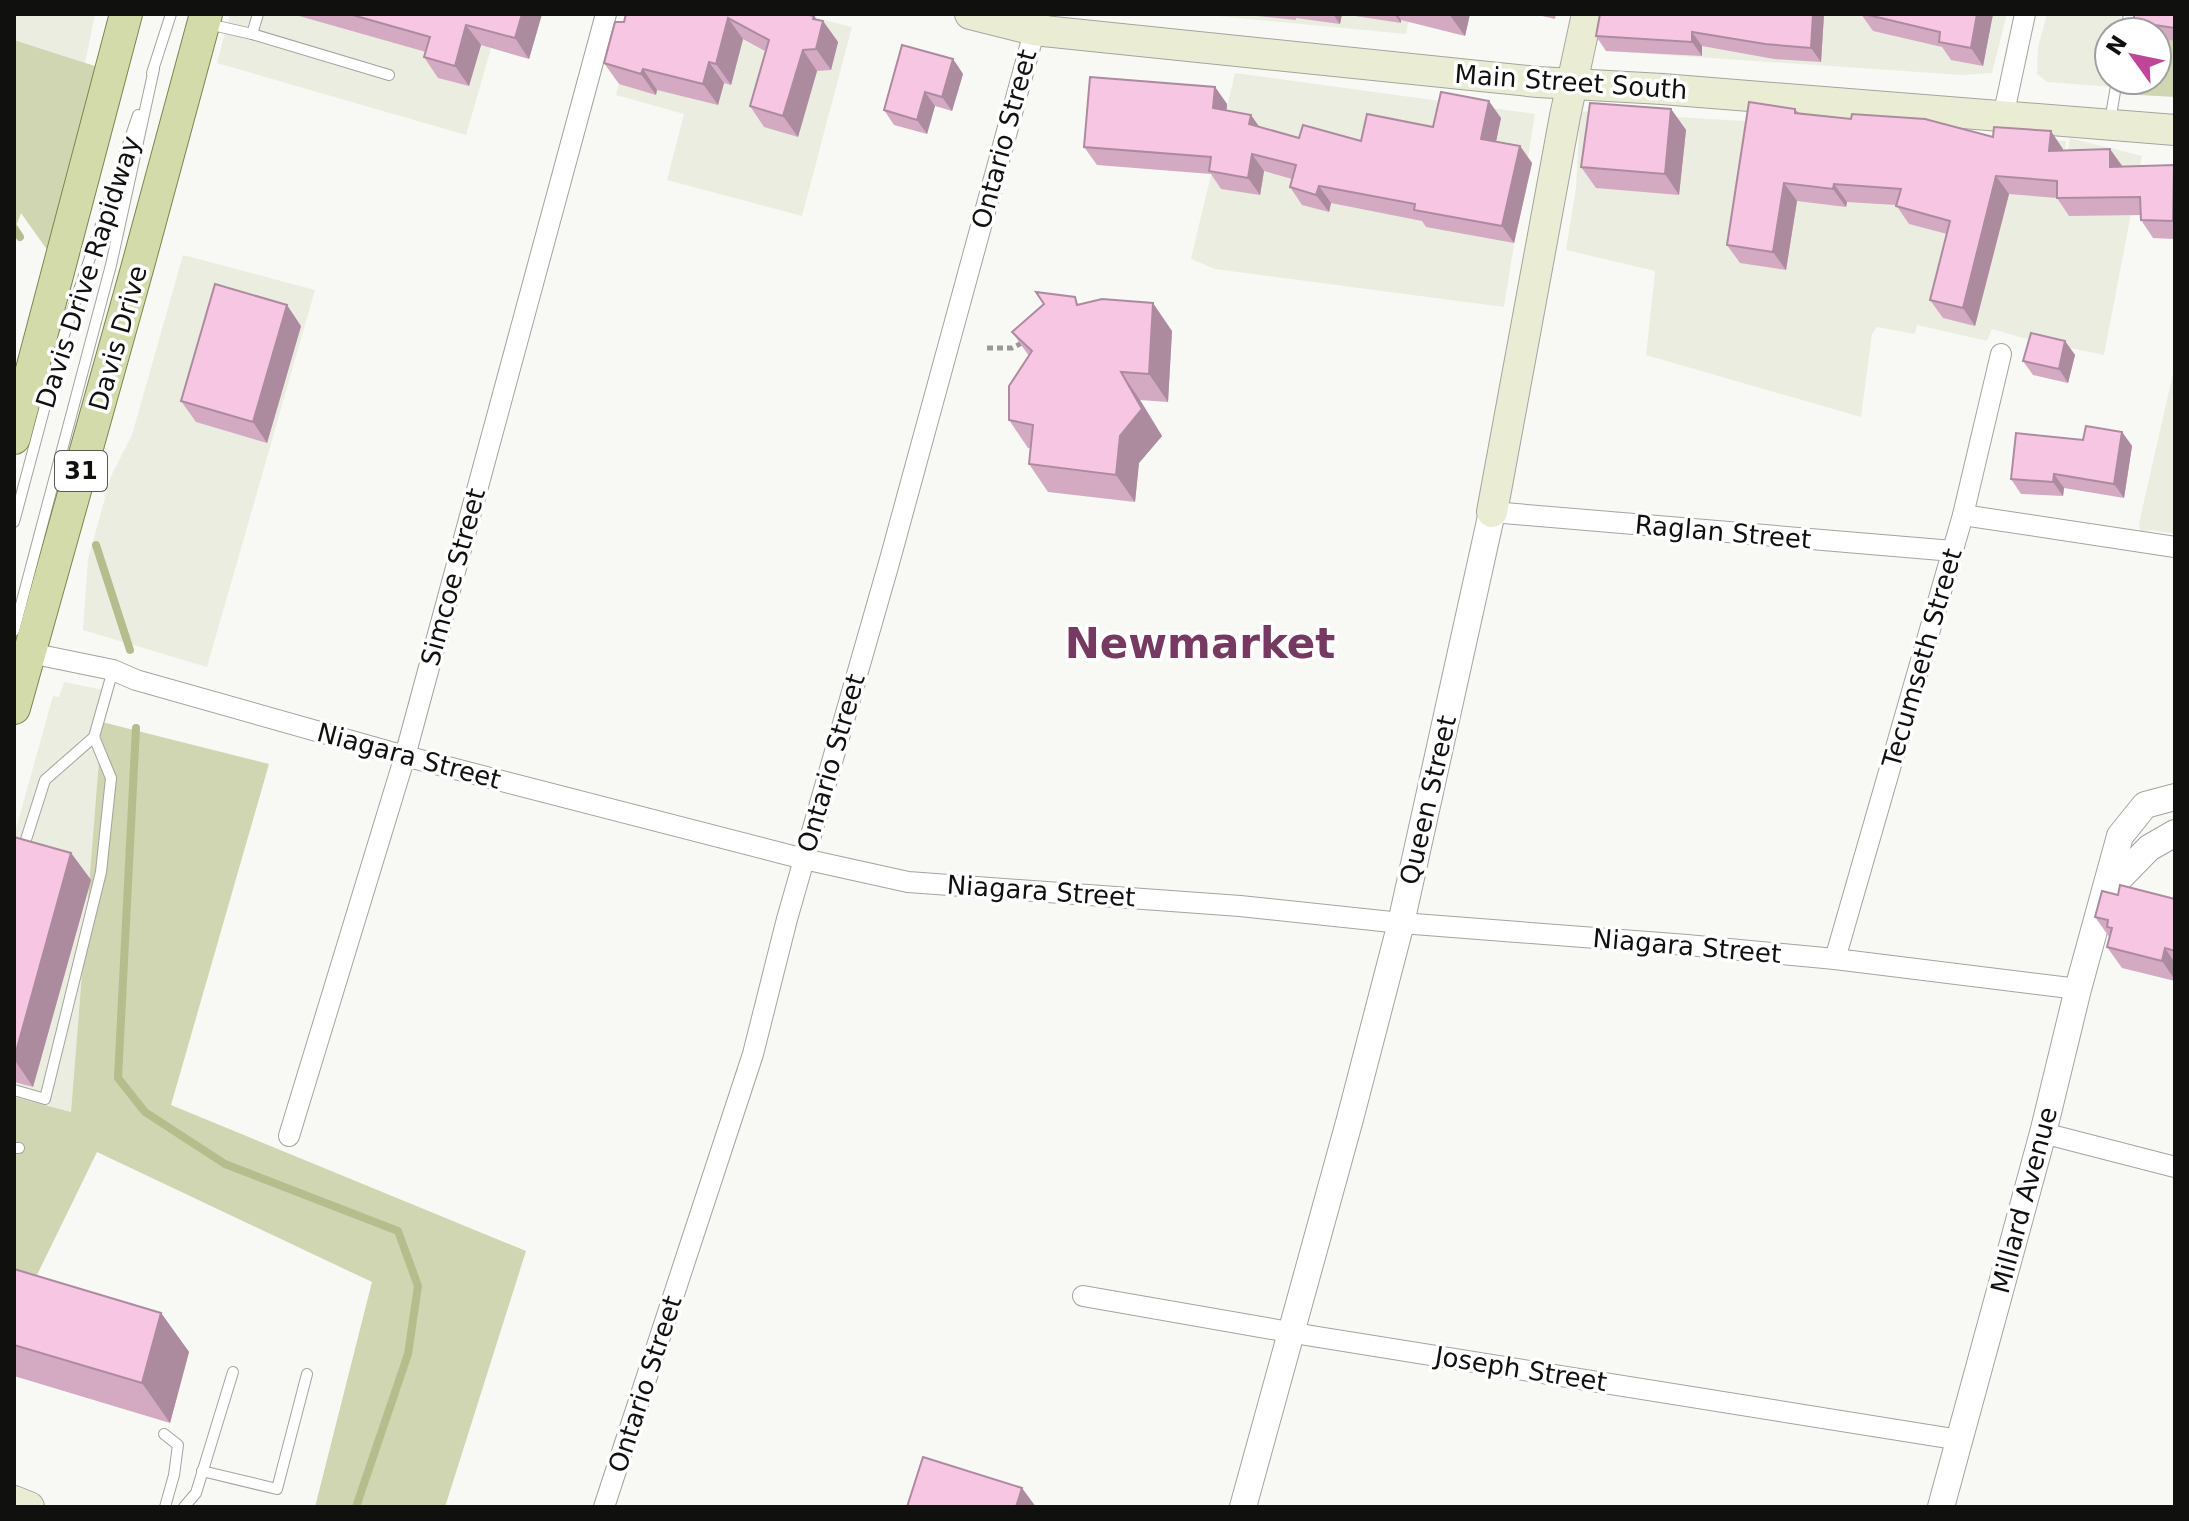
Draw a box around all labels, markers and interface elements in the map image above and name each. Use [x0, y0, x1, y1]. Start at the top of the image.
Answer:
north arrow [2093, 16, 2173, 96]
text: N [2101, 31, 2132, 60]
street label: Ontario Street [966, 46, 1042, 232]
street label: Main Street South [1454, 59, 1688, 105]
street label: Davis Drive Rapidway [29, 132, 147, 412]
street label: Davis Drive [82, 262, 154, 414]
road number: 31 [55, 451, 107, 491]
street label: Simcoe Street [415, 485, 491, 669]
street label: Raglan Street [1634, 509, 1812, 555]
street label: Tecumseth Street [1876, 545, 1968, 772]
district label: Newmarket [1065, 619, 1335, 668]
street label: Ontario Street [791, 670, 871, 856]
street label: Queen Street [1394, 712, 1462, 888]
street label: Niagara Street [314, 717, 504, 795]
street label: Niagara Street [946, 869, 1136, 913]
street label: Niagara Street [1592, 923, 1782, 969]
street label: Millard Avenue [1985, 1104, 2063, 1296]
street label: Ontario Street [602, 1292, 688, 1476]
street label: Joseph Street [1431, 1340, 1609, 1397]

